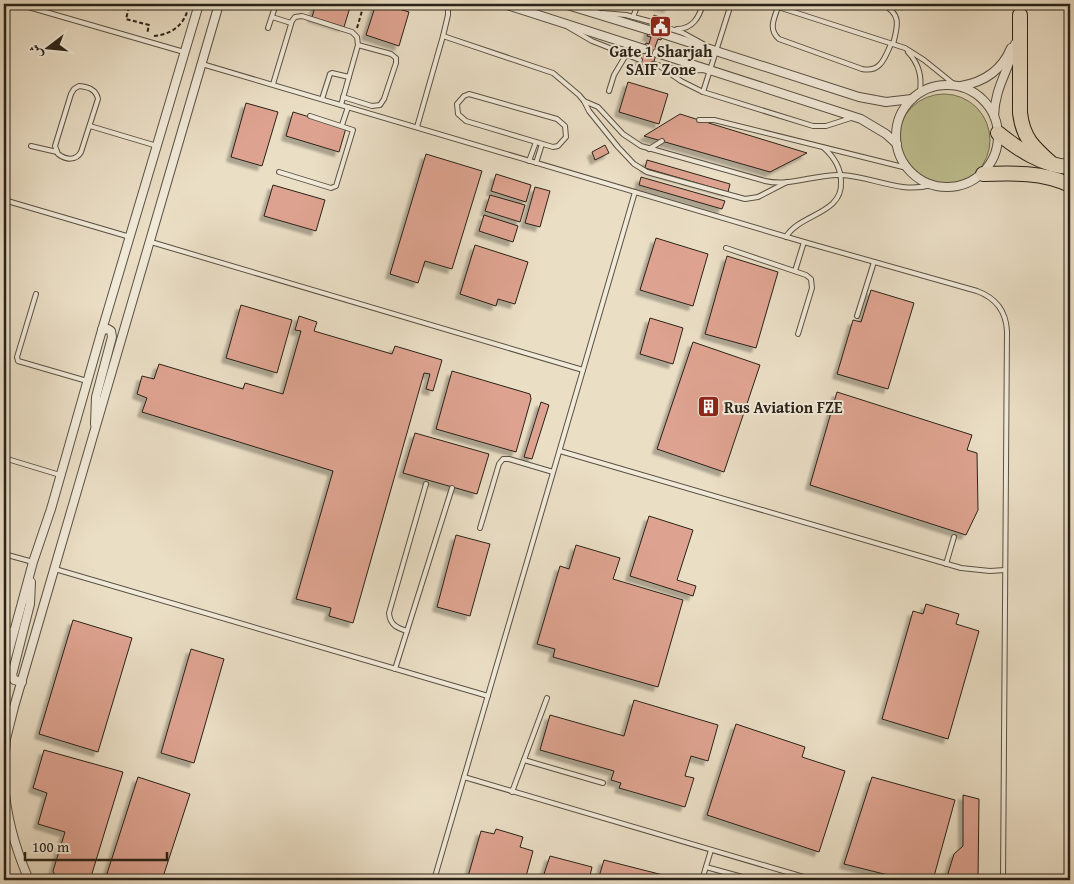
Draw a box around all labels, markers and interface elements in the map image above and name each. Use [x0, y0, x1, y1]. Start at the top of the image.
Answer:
public building icon: Gate 1 Sharjah SAIF Zone [649, 15, 673, 39]
north arrow [22, 22, 72, 72]
place label: Gate 1 Sharjah SAIF Zone [610, 39, 713, 81]
text: ش [24, 42, 47, 61]
building icon: Rus Aviation FZE [696, 395, 720, 419]
place label: Rus Aviation FZE [724, 395, 843, 419]
scale bar [25, 829, 168, 861]
text: 100 m [32, 836, 70, 857]

